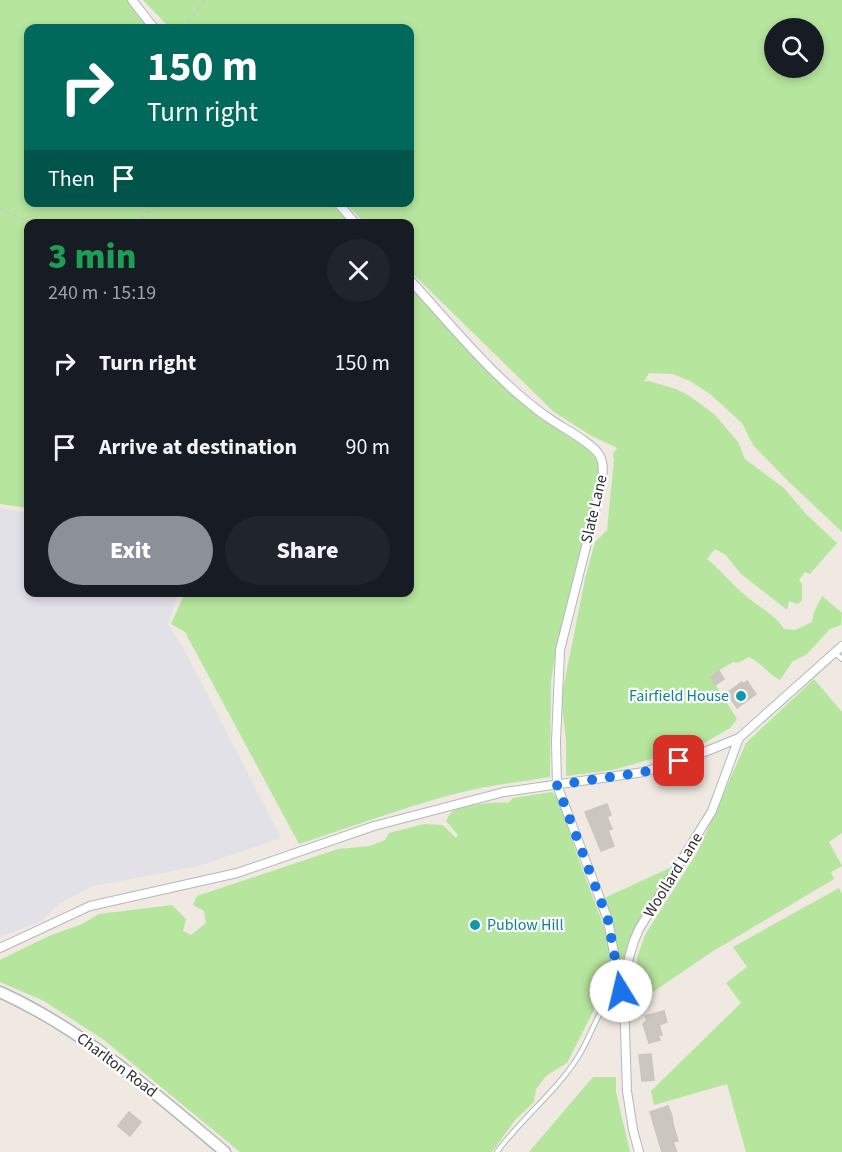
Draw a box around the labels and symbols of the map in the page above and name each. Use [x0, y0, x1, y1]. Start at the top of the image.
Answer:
street label: Slate Lane [575, 473, 613, 545]
place label: Fairfield House [629, 685, 729, 707]
marker: Fairfield House [734, 689, 748, 703]
pin [653, 735, 704, 786]
street label: Woollard Lane [638, 828, 708, 922]
place label: Publow Hill [487, 914, 564, 936]
marker: Publow Hill [468, 918, 482, 932]
position arrow [589, 959, 653, 1023]
street label: Charlton Road [72, 1027, 162, 1103]

